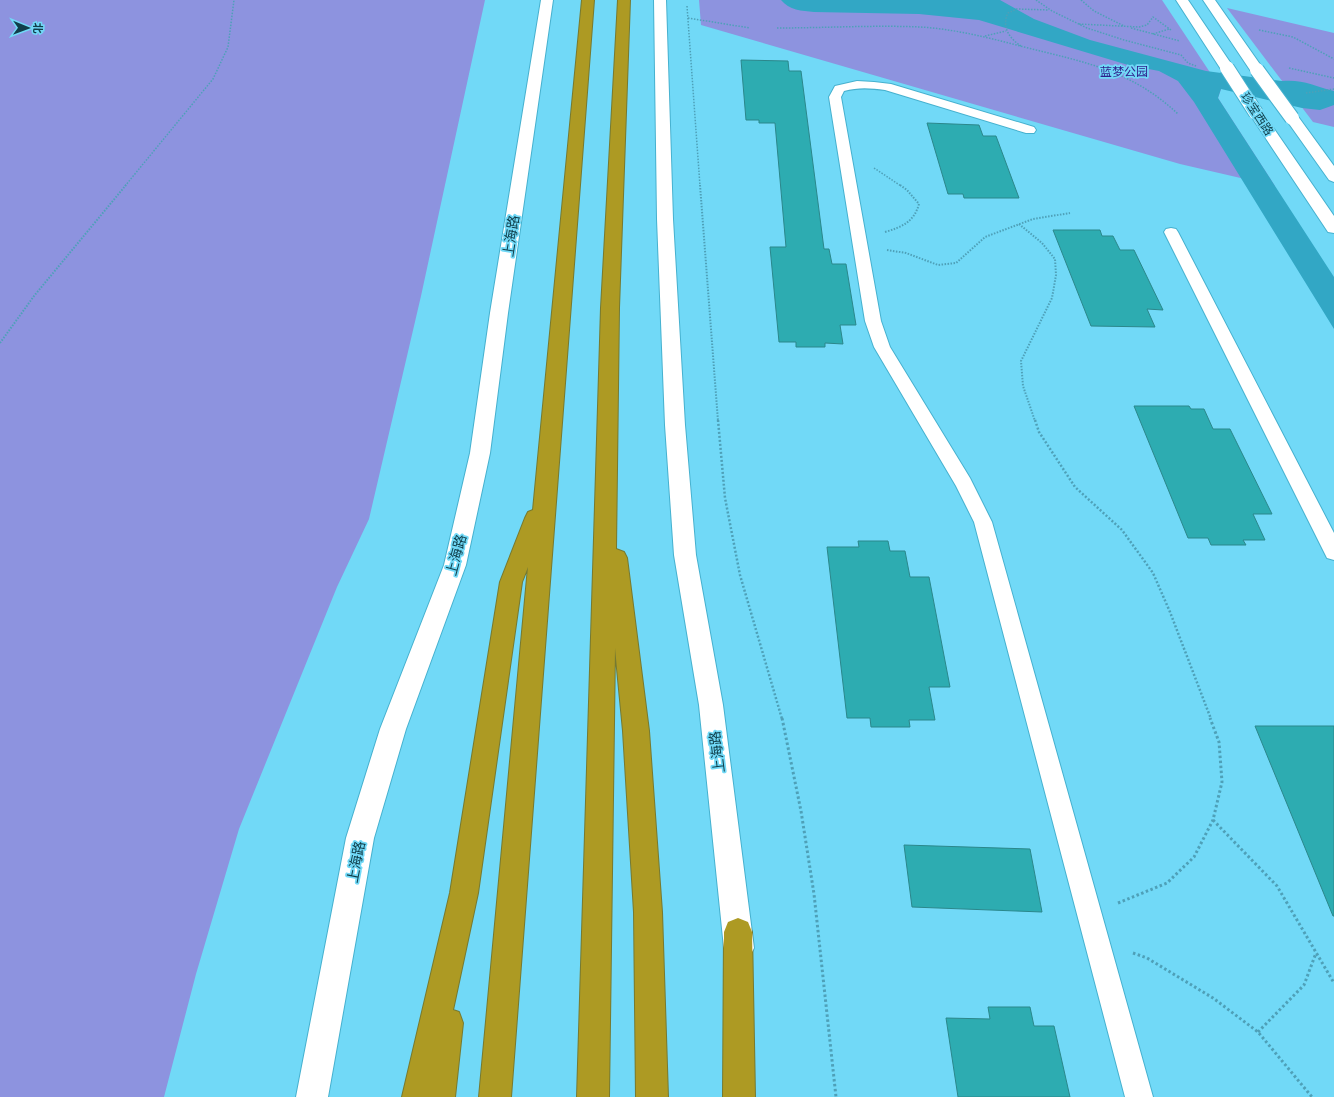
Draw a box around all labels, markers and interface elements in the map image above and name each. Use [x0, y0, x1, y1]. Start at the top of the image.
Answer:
north arrow [8, 8, 48, 48]
text: 北 [32, 23, 44, 34]
park label: 蓝梦公园 [1100, 65, 1148, 79]
street label: 珍宝西路 [1238, 90, 1276, 138]
street label: 上海路 [500, 214, 522, 258]
street label: 上海路 [443, 533, 469, 577]
street label: 上海路 [707, 730, 727, 774]
street label: 上海路 [344, 840, 368, 884]

